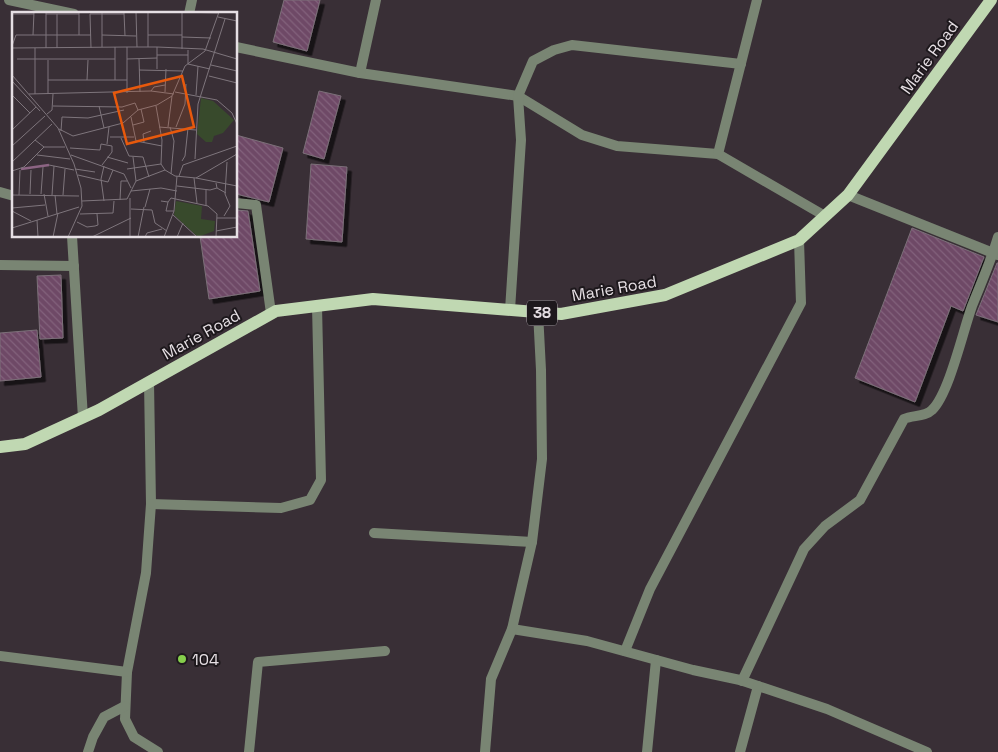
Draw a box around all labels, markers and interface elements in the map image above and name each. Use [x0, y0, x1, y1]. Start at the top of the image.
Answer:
inset map [12, 12, 238, 238]
street label: Marie Road [896, 16, 963, 98]
street label: Marie Road [570, 271, 658, 306]
road number: 38 [527, 300, 557, 326]
street label: Marie Road [159, 304, 244, 364]
place label: 104 [192, 649, 219, 670]
marker: 104 [176, 653, 188, 665]

